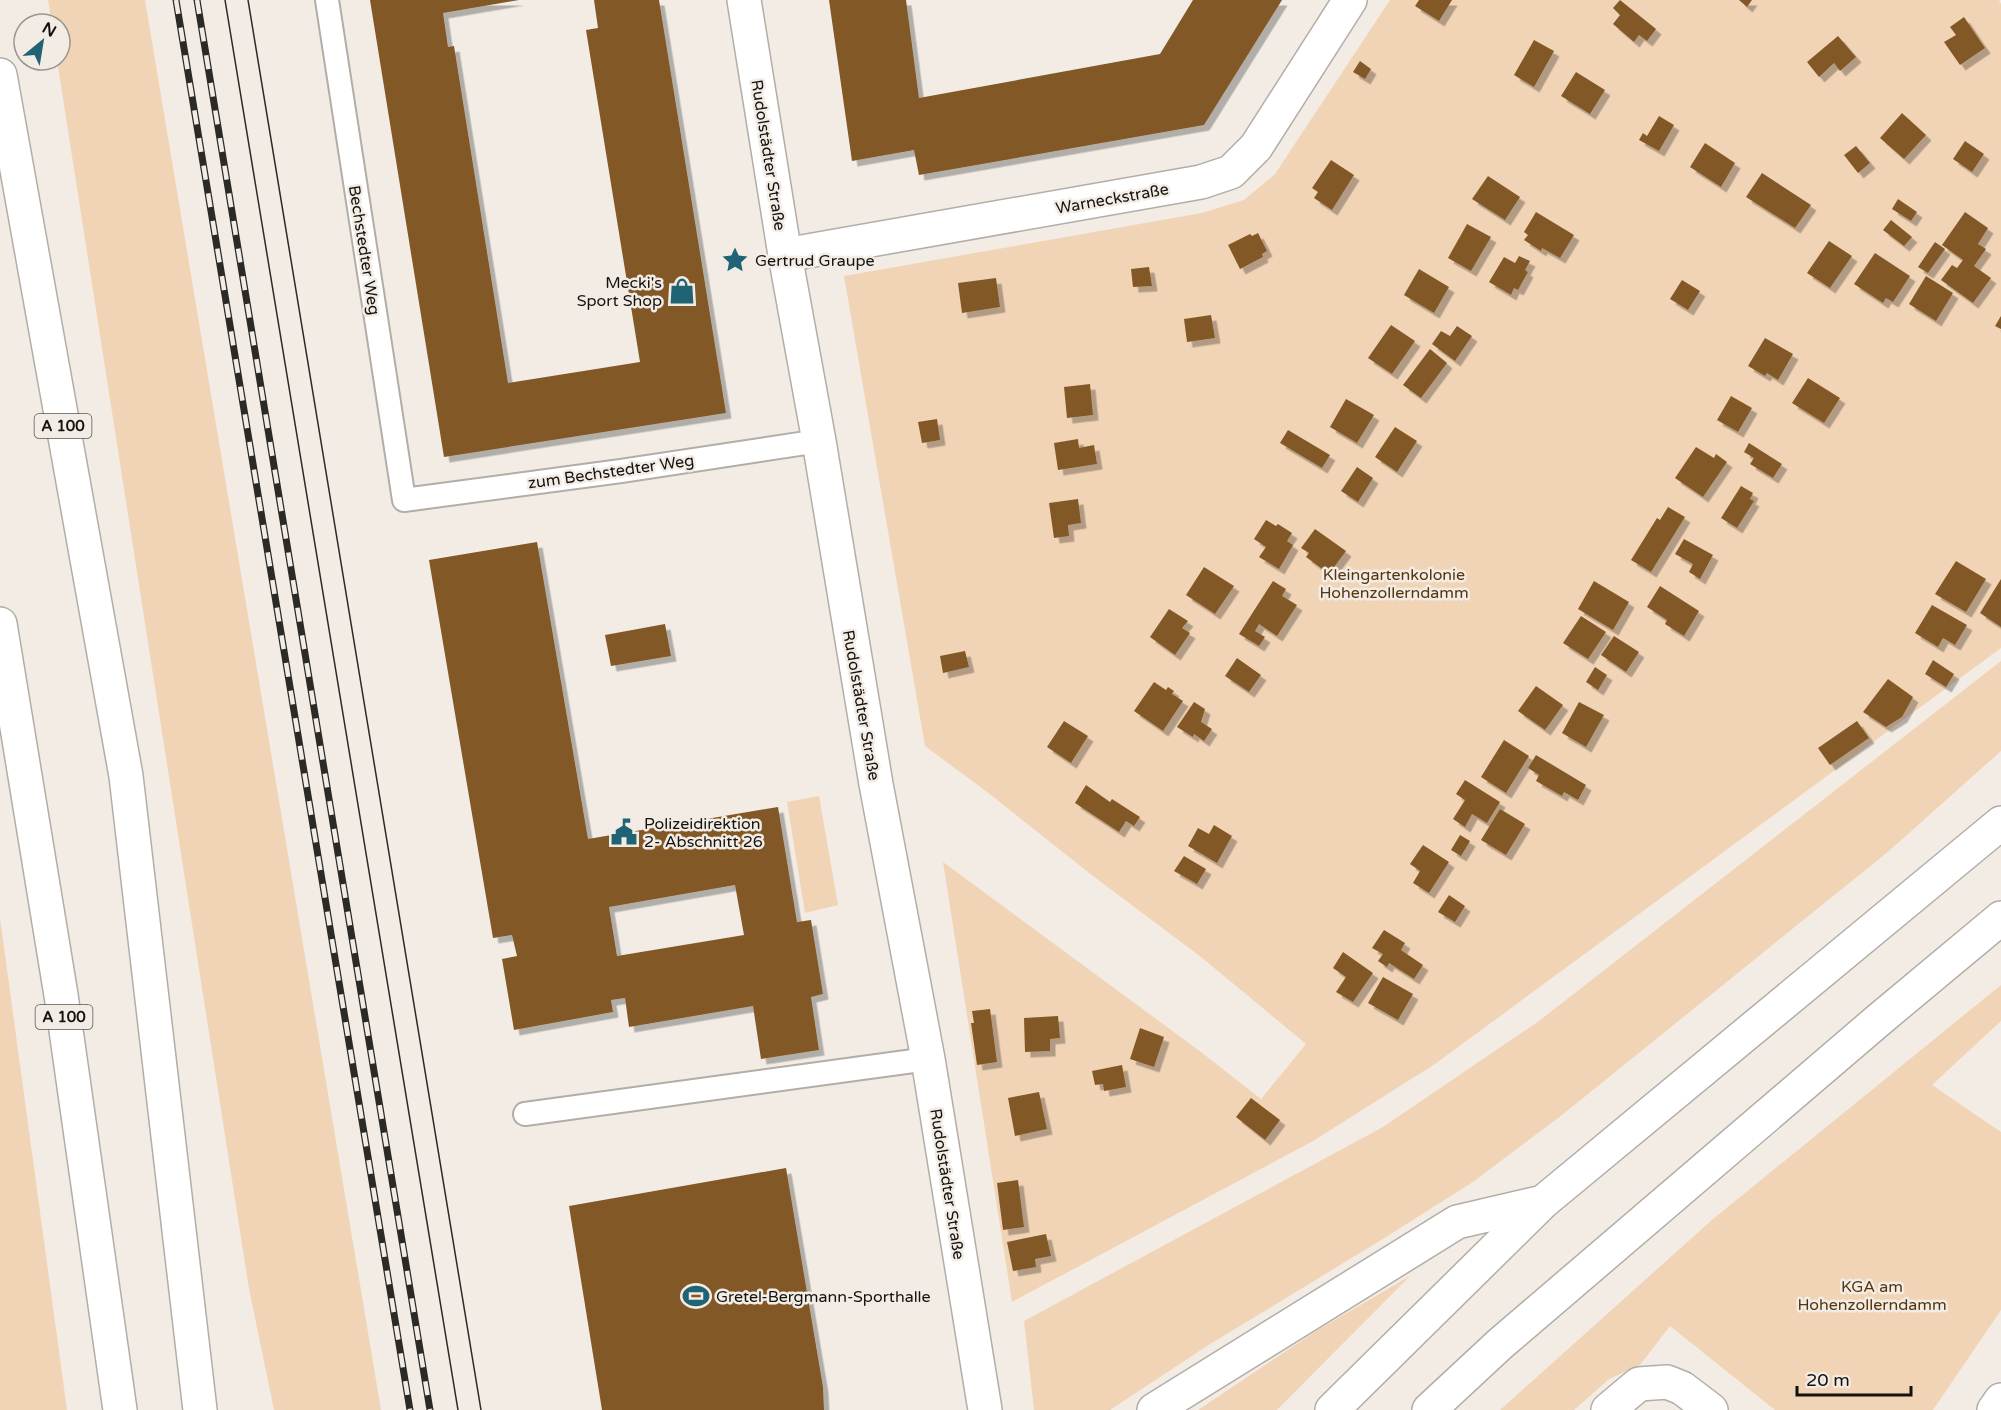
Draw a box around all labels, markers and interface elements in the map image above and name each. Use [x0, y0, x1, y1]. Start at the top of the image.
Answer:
north arrow [12, 12, 72, 72]
text: N [38, 18, 60, 42]
street label: Rudolstädter Straße [746, 78, 790, 232]
street label: Warneckstraße [1054, 179, 1170, 219]
street label: Bechstedter Weg [344, 184, 384, 316]
place icon: Gertrud Graupe [720, 245, 750, 275]
place label: Gertrud Graupe [755, 251, 875, 271]
place label: Mecki's Sport Shop [577, 273, 662, 311]
shop icon: Mecki's Sport Shop [667, 276, 697, 306]
road number: A 100 [34, 414, 92, 438]
street label: zum Bechstedter Weg [527, 450, 696, 494]
park label: Kleingartenkolonie Hohenzollerndamm [1319, 565, 1469, 603]
street label: Rudolstädter Straße [838, 628, 884, 782]
place label: Polizeidirektion 2- Abschnitt 26 [644, 814, 763, 852]
public building icon: Polizeidirektion 2- Abschnitt 26 [609, 817, 639, 847]
road number: A 100 [36, 1005, 92, 1029]
street label: Rudolstädter Straße [925, 1107, 969, 1261]
park label: KGA am Hohenzollerndamm [1797, 1277, 1947, 1315]
sports icon: Gretel-Bergmann-Sporthalle [681, 1281, 711, 1311]
place label: Gretel-Bergmann-Sporthalle [716, 1287, 931, 1307]
scale bar [1797, 1359, 1911, 1397]
text: 20 m [1806, 1369, 1850, 1391]

